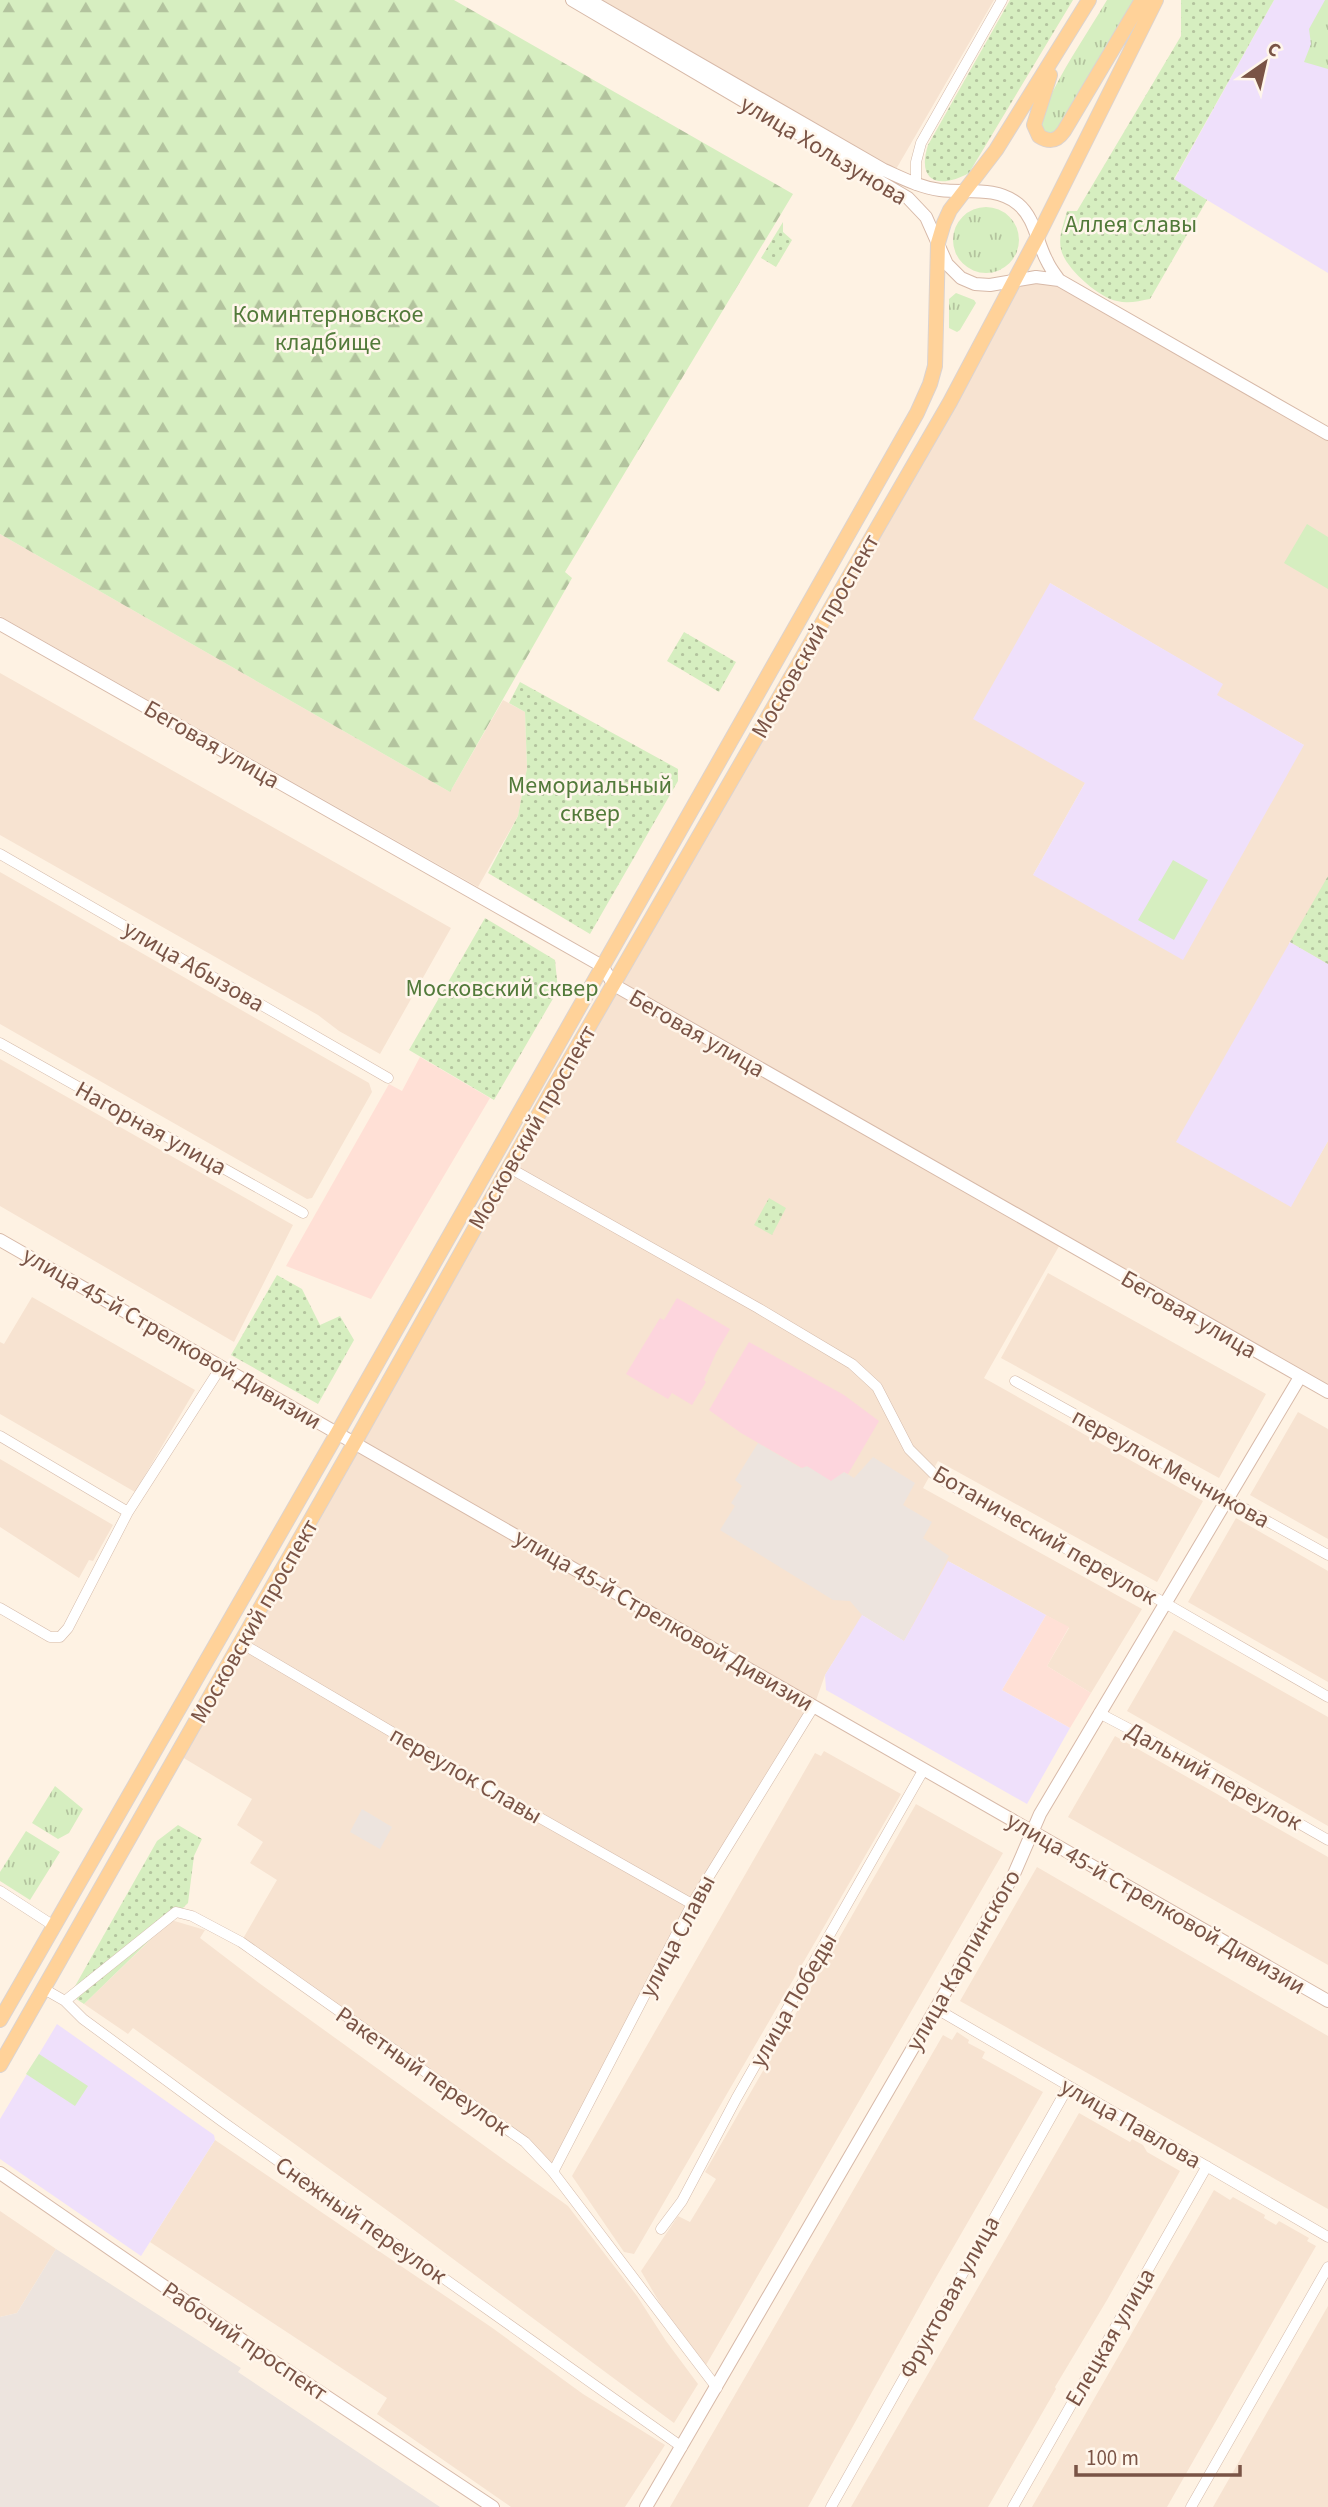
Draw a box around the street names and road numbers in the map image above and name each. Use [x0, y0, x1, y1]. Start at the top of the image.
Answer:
street label: улица Хользунова [733, 87, 914, 214]
street label: Московский проспект [743, 527, 888, 745]
street label: Беговая улица [137, 691, 286, 798]
street label: улица Абызова [116, 912, 271, 1021]
street label: Беговая улица [622, 980, 771, 1087]
street label: Московский проспект [460, 1018, 605, 1236]
street label: Нагорная улица [69, 1072, 233, 1185]
street label: улица 45-й Стрелковой Дивизии [16, 1238, 328, 1439]
street label: Беговая улица [1114, 1261, 1263, 1368]
street label: переулок Мечникова [1065, 1399, 1276, 1537]
street label: Ботанический переулок [926, 1457, 1164, 1614]
street label: Московский проспект [182, 1512, 327, 1730]
street label: улица 45-й Стрелковой Дивизии [508, 1520, 820, 1721]
street label: Дальний переулок [1119, 1713, 1308, 1839]
street label: переулок Славы [383, 1718, 549, 1833]
street label: улица 45-й Стрелковой Дивизии [1000, 1803, 1312, 2004]
street label: улица Карпинского [897, 1863, 1030, 2058]
street label: улица Славы [630, 1869, 724, 2004]
street label: улица Победы [741, 1926, 846, 2074]
street label: Ракетный переулок [328, 1998, 517, 2145]
street label: улица Павлова [1054, 2069, 1208, 2178]
street label: Снежный переулок [268, 2148, 454, 2293]
street label: Фруктовая улица [890, 2209, 1009, 2385]
street label: Елецкая улица [1057, 2262, 1164, 2413]
street label: Рабочий проспект [155, 2273, 335, 2410]

